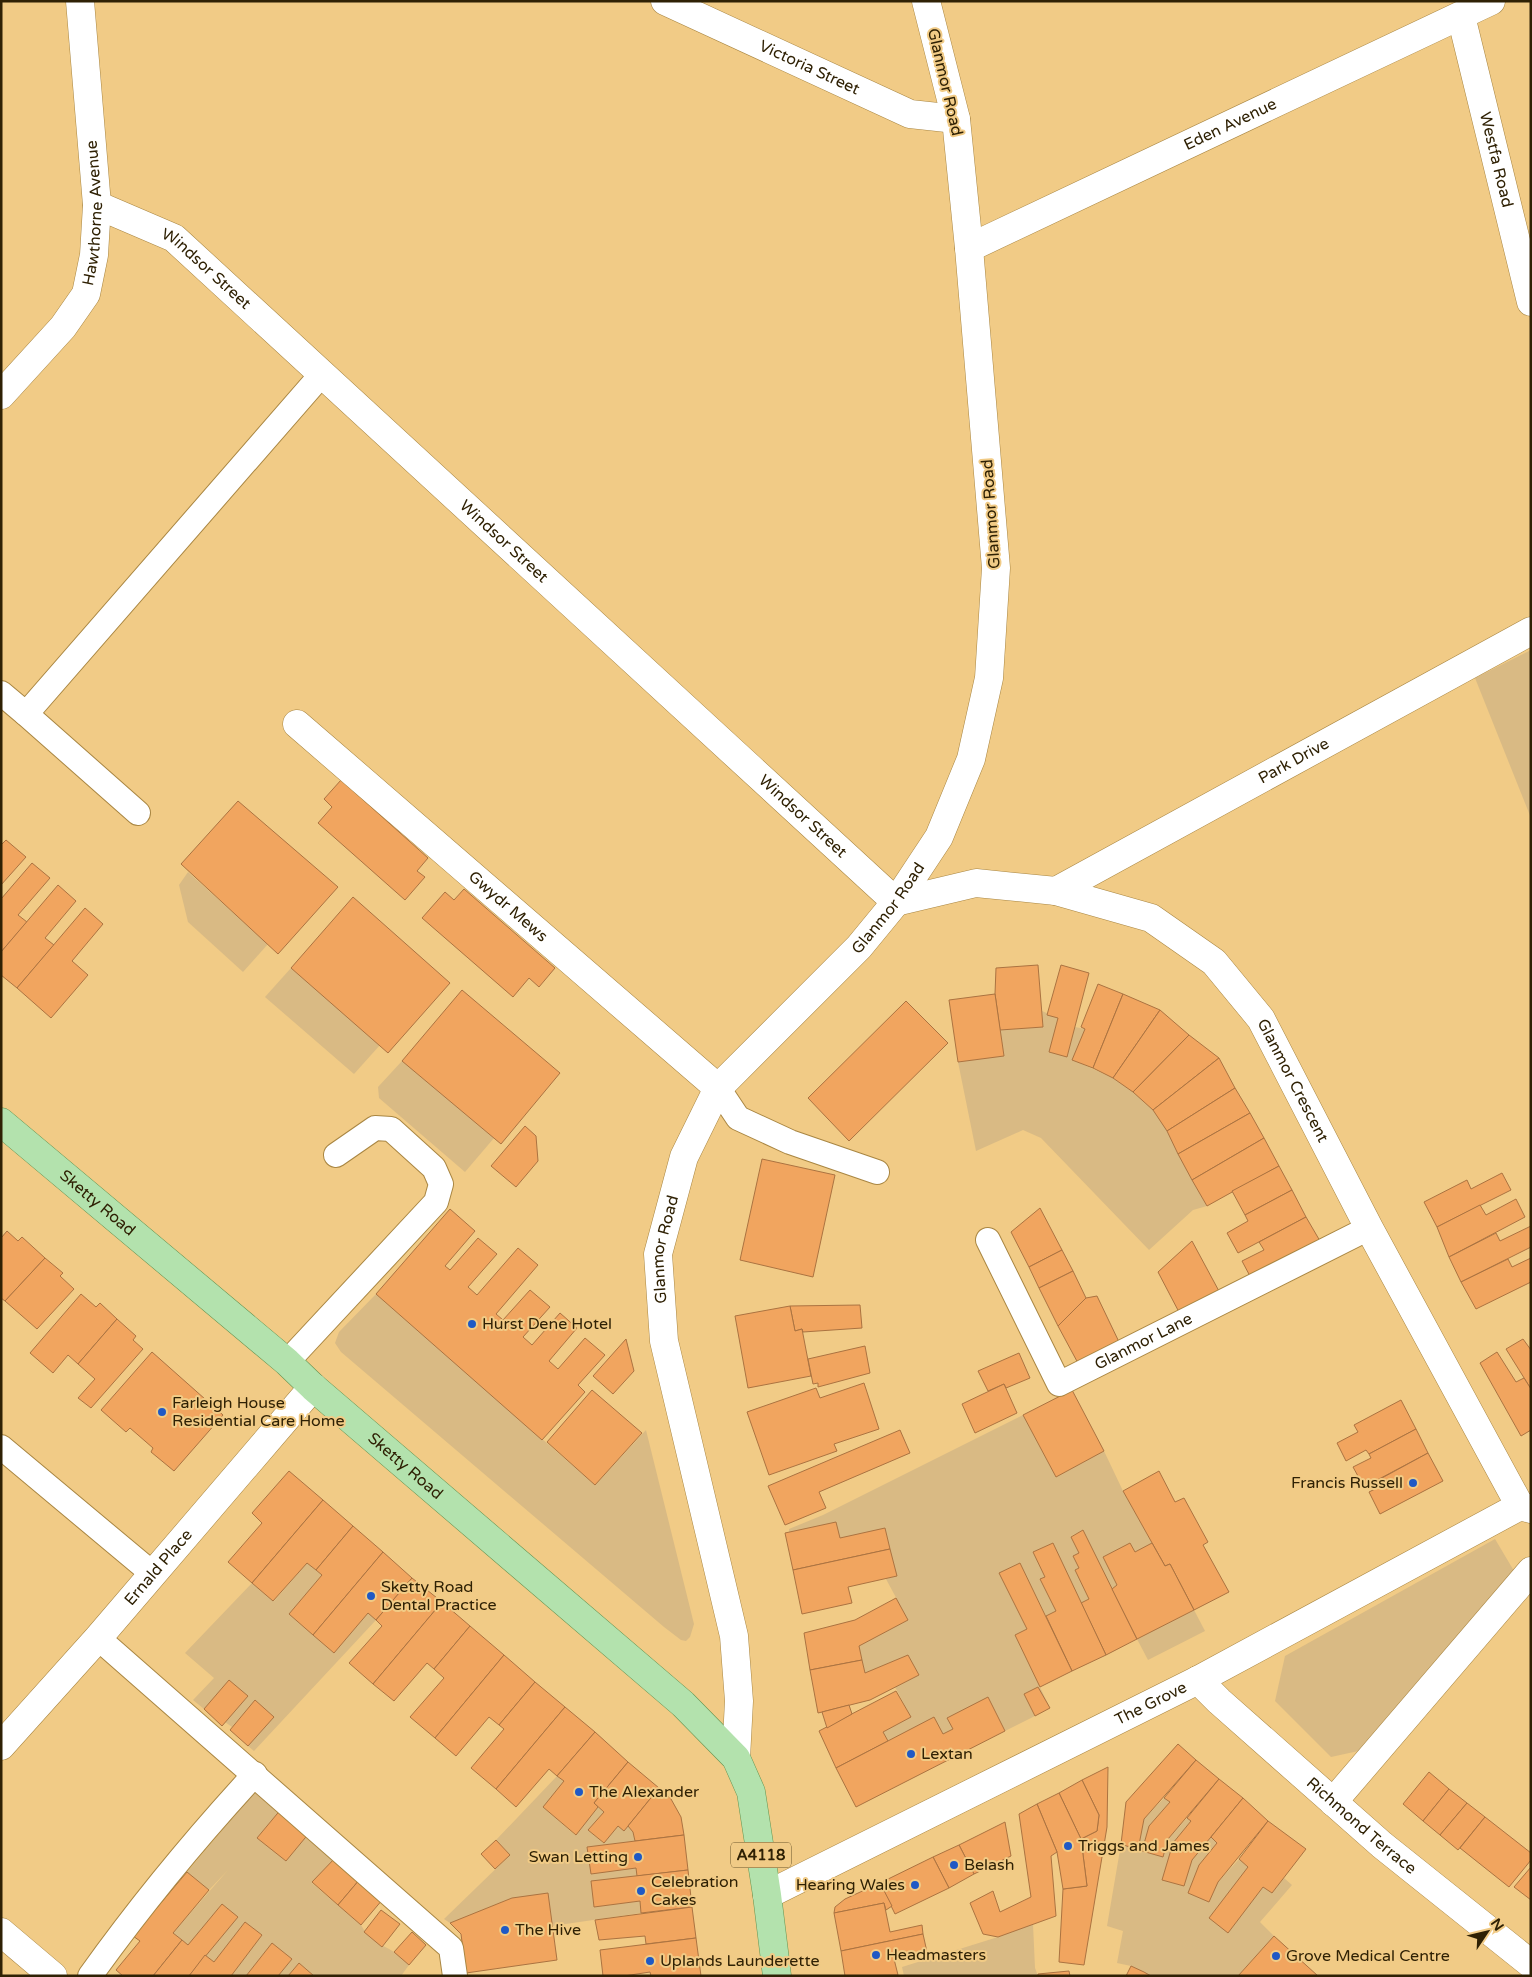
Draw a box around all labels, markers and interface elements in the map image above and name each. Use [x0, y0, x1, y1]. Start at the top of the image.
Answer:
street label: Glanmor Road [923, 26, 967, 138]
street label: Victoria Street [756, 36, 863, 99]
street label: Eden Avenue [1181, 94, 1280, 155]
street label: Westfa Road [1475, 110, 1517, 210]
street label: Hawthorne Avenue [78, 140, 107, 287]
street label: Windsor Street [159, 224, 255, 314]
street label: Glanmor Road [977, 459, 1005, 569]
street label: Windsor Street [455, 496, 552, 587]
street label: Park Drive [1255, 733, 1333, 788]
street label: Windsor Street [754, 771, 851, 862]
street label: Glanmor Road [847, 859, 929, 959]
street label: Gwydr Mews [464, 867, 552, 946]
street label: Glanmor Crescent [1253, 1015, 1333, 1146]
street label: Sketty Road [56, 1166, 139, 1240]
street label: Glanmor Road [648, 1193, 683, 1304]
street label: Glanmor Lane [1091, 1309, 1195, 1374]
place label: Hurst Dene Hotel [482, 1314, 612, 1334]
marker: Hurst Dene Hotel [466, 1318, 478, 1330]
place label: Farleigh House Residential Care Home [172, 1393, 345, 1431]
marker: Farleigh House Residential Care Home [156, 1406, 168, 1418]
street label: Sketty Road [364, 1428, 447, 1504]
place label: Francis Russell [1291, 1473, 1403, 1493]
marker: Francis Russell [1407, 1477, 1419, 1489]
street label: Ernald Place [120, 1525, 197, 1610]
place label: Sketty Road Dental Practice [381, 1577, 496, 1615]
marker: Sketty Road Dental Practice [365, 1590, 377, 1602]
street label: The Grove [1112, 1677, 1190, 1730]
place label: Lextan [921, 1744, 973, 1764]
marker: Lextan [905, 1748, 917, 1760]
street label: Richmond Terrace [1302, 1773, 1420, 1879]
place label: The Alexander [589, 1782, 700, 1802]
marker: The Alexander [573, 1786, 585, 1798]
place label: Triggs and James [1078, 1836, 1210, 1856]
marker: Triggs and James [1062, 1840, 1074, 1852]
road number: A4118 [731, 1842, 791, 1868]
place label: Swan Letting [529, 1847, 628, 1867]
marker: Swan Letting [632, 1851, 644, 1863]
place label: Belash [964, 1855, 1014, 1875]
marker: Belash [948, 1859, 960, 1871]
place label: Celebration Cakes [651, 1872, 739, 1910]
place label: Hearing Wales [796, 1875, 905, 1895]
marker: Hearing Wales [909, 1879, 921, 1891]
marker: Celebration Cakes [635, 1885, 647, 1897]
north arrow [1462, 1907, 1512, 1957]
text: N [1487, 1915, 1507, 1934]
place label: The Hive [515, 1920, 581, 1940]
marker: The Hive [499, 1924, 511, 1936]
place label: Headmasters [886, 1945, 986, 1965]
place label: Grove Medical Centre [1286, 1946, 1450, 1966]
marker: Headmasters [870, 1949, 882, 1961]
marker: Grove Medical Centre [1270, 1950, 1282, 1962]
place label: Uplands Launderette [660, 1951, 820, 1971]
marker: Uplands Launderette [644, 1955, 656, 1967]

